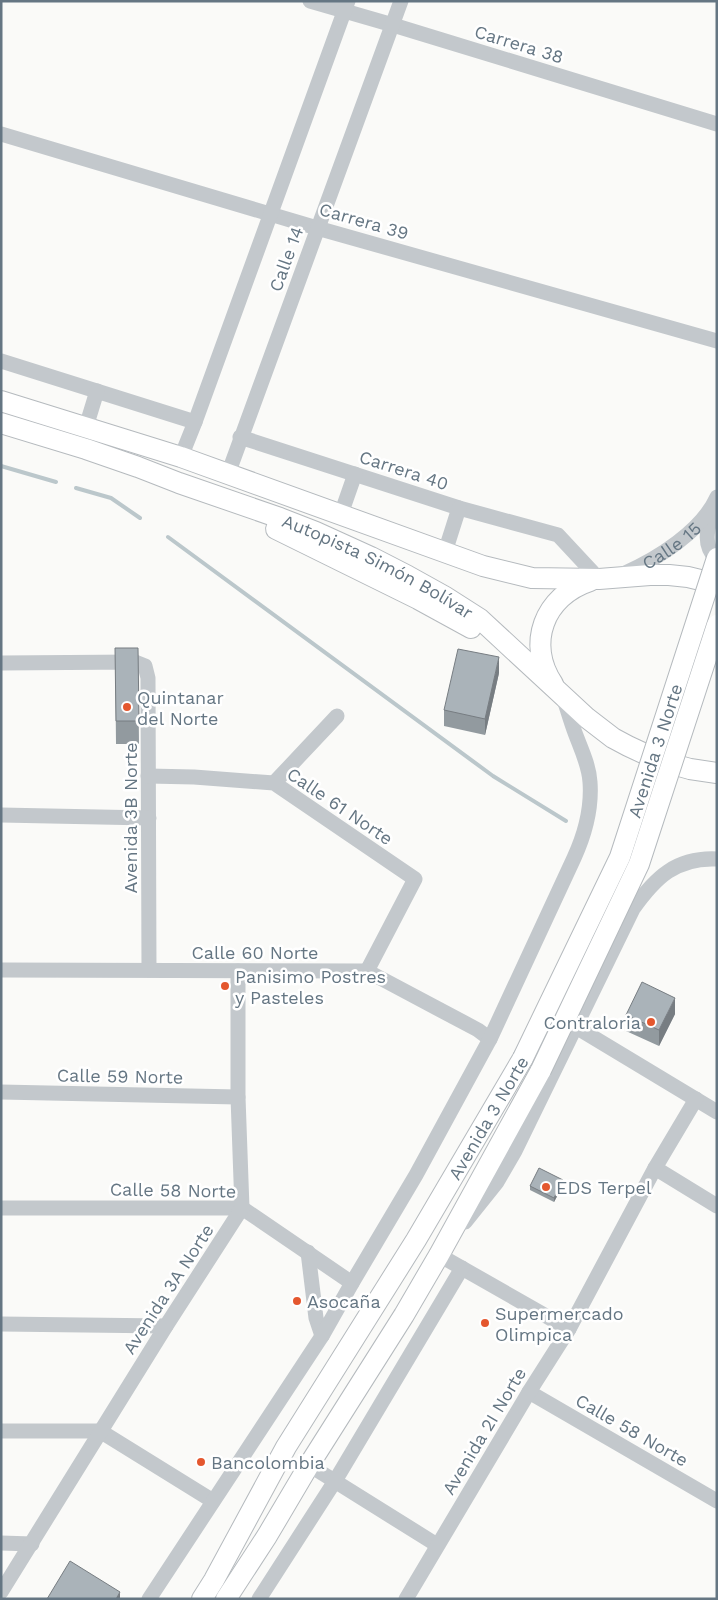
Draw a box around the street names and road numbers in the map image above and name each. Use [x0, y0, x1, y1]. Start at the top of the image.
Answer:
street label: Carrera 38 [472, 21, 566, 67]
street label: Carrera 39 [317, 198, 411, 244]
street label: Calle 14 [265, 224, 307, 294]
street label: Carrera 40 [357, 446, 451, 494]
street label: Autopista Simón Bolívar [279, 509, 477, 623]
street label: Calle 15 [638, 517, 705, 573]
street label: Avenida 3 Norte [623, 681, 686, 820]
street label: Avenida 3B Norte [120, 742, 141, 894]
street label: Calle 61 Norte [283, 763, 397, 849]
street label: Calle 60 Norte [192, 942, 318, 963]
street label: Avenida 3 Norte [443, 1052, 532, 1183]
street label: Calle 59 Norte [57, 1064, 183, 1088]
street label: Calle 58 Norte [110, 1178, 236, 1202]
street label: Avenida 3A Norte [118, 1220, 218, 1358]
street label: Avenida 2I Norte [438, 1364, 530, 1498]
street label: Calle 58 Norte [572, 1389, 692, 1471]

